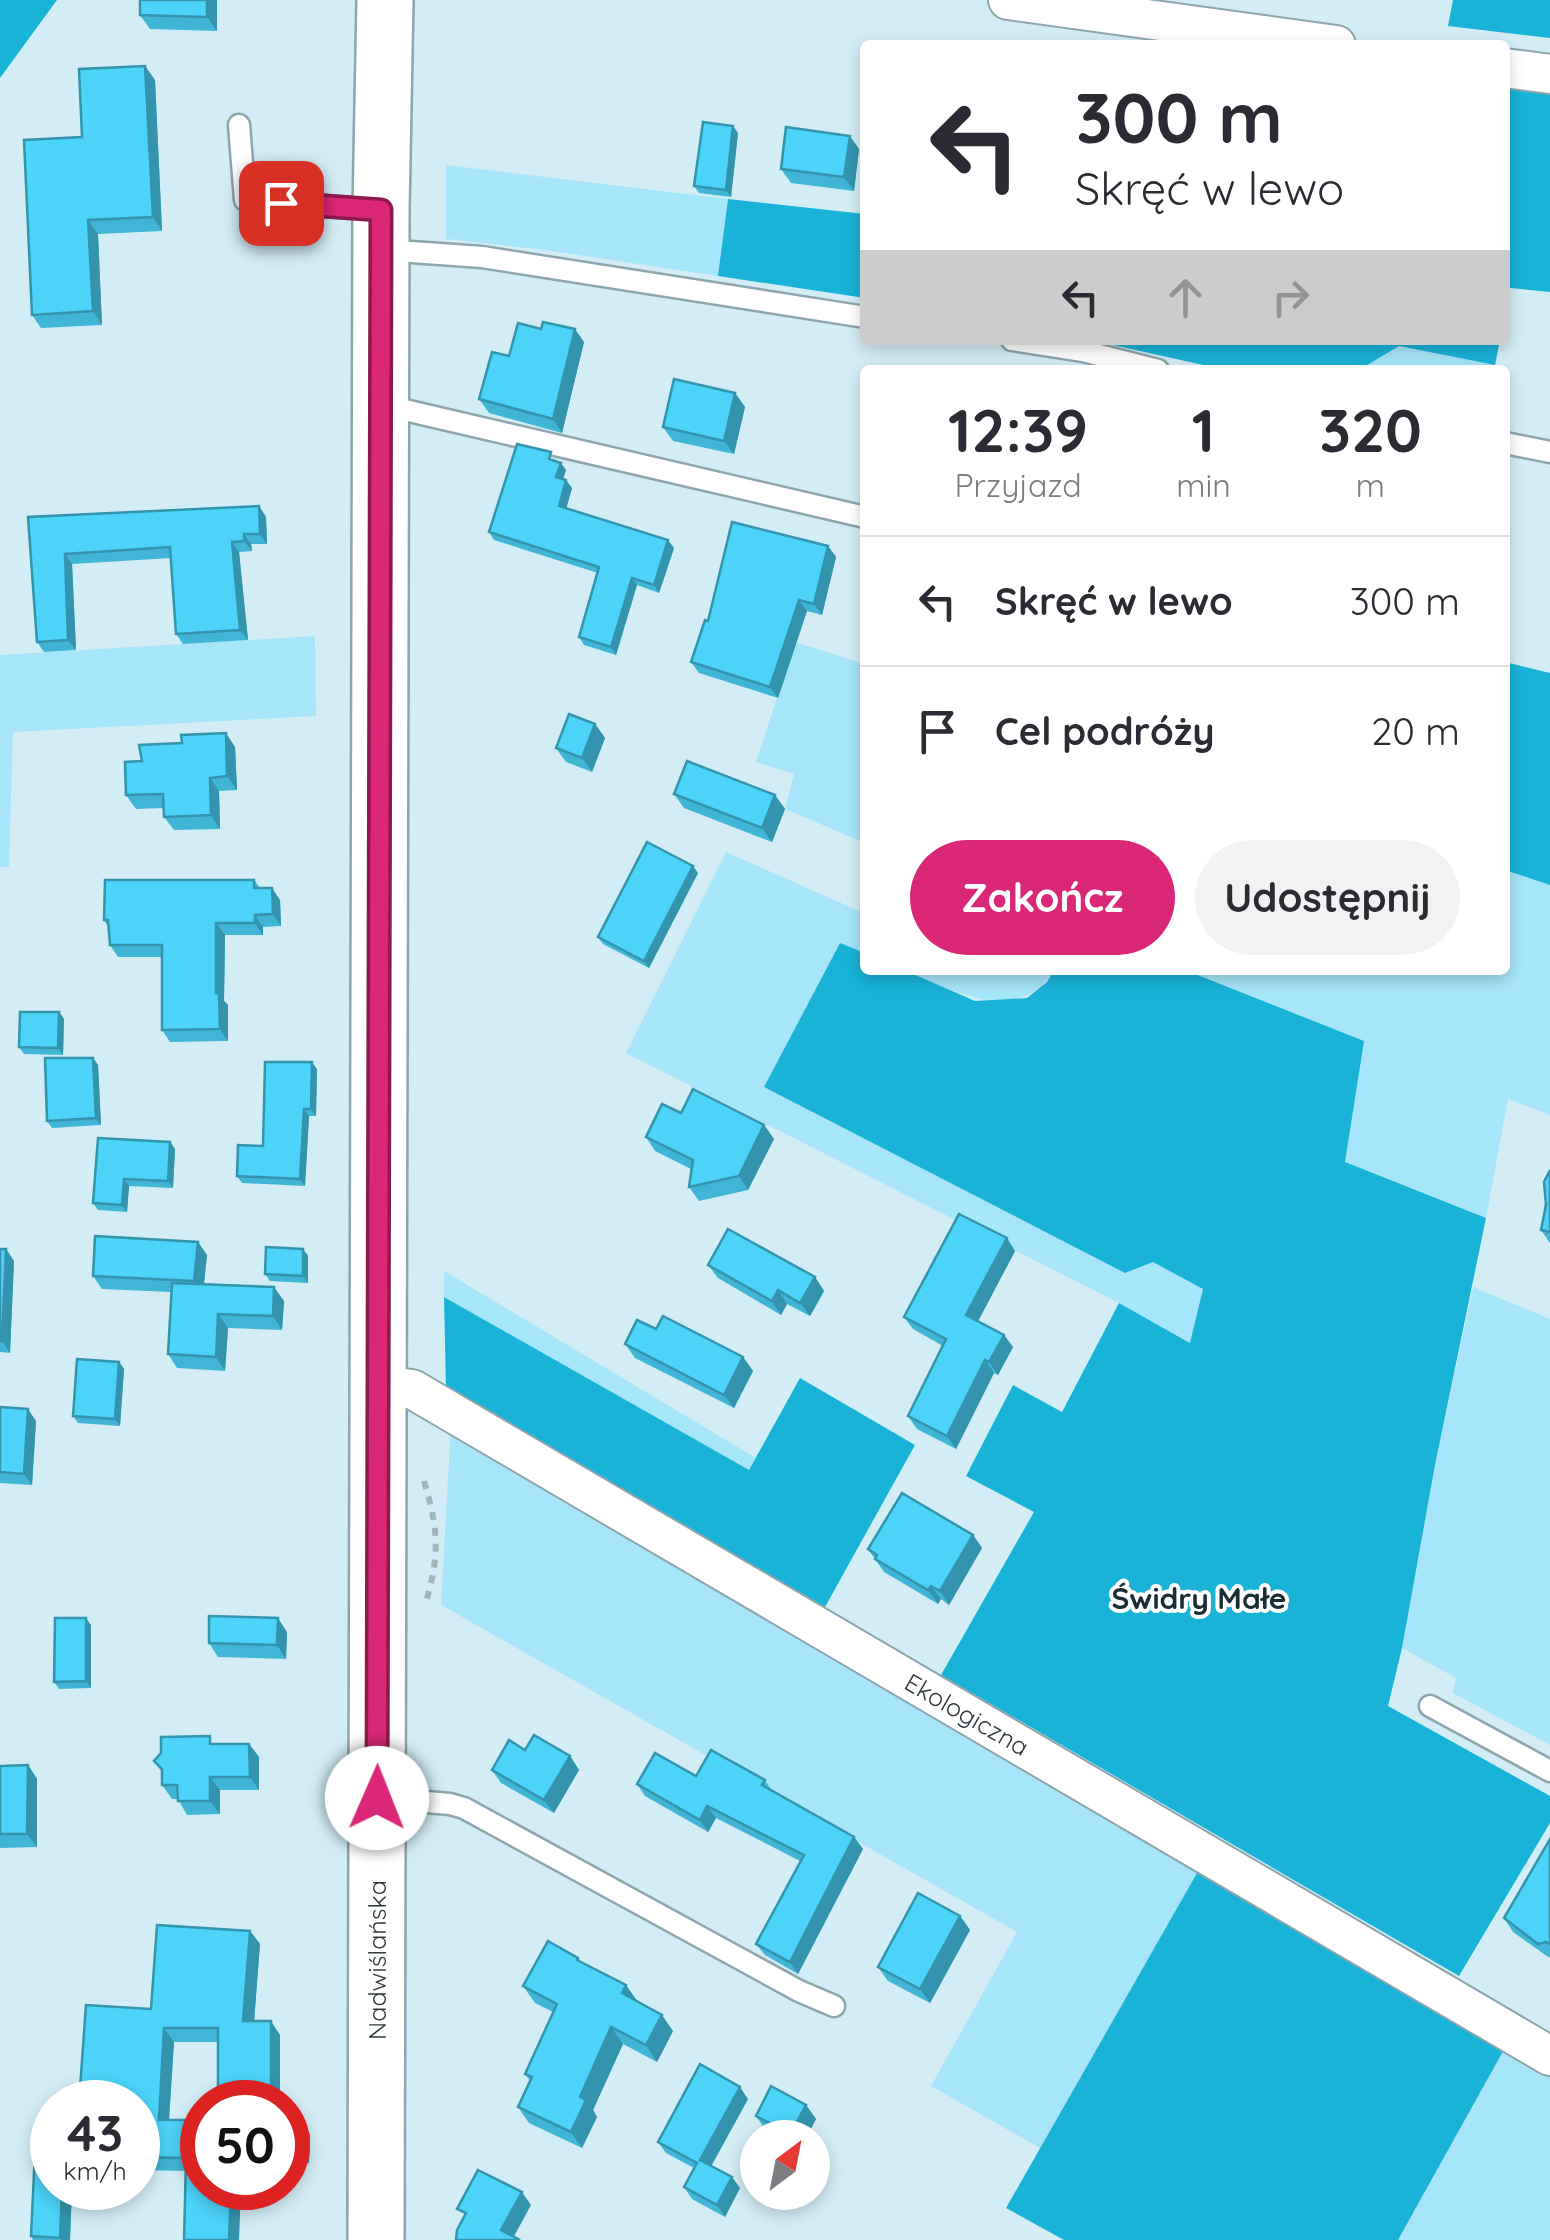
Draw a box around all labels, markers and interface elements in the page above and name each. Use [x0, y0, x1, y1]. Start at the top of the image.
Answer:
text: 300 m [1075, 73, 1283, 161]
icon: left [910, 80, 1040, 210]
text: Skręć w lewo [1075, 160, 1344, 216]
pin [239, 161, 324, 246]
icon: arrive [254, 176, 309, 231]
icon: left [1053, 270, 1108, 325]
icon: ahead [1158, 270, 1213, 325]
icon: right [1263, 270, 1318, 325]
text: 12:39 [948, 392, 1088, 467]
text: 1 [1192, 392, 1215, 467]
text: 320 [1319, 392, 1422, 467]
text: Przyjazd [954, 465, 1082, 505]
text: min [1176, 465, 1231, 505]
text: m [1356, 465, 1385, 505]
icon: left [910, 574, 965, 629]
text: Skręć w lewo [995, 577, 1233, 625]
text: 300 m [1350, 577, 1460, 625]
icon: arrive [910, 704, 965, 759]
text: Cel podróży [995, 707, 1215, 755]
text: 20 m [1371, 707, 1460, 755]
button: Zakończ [910, 840, 1175, 955]
button: Udostępnij [1195, 840, 1460, 955]
district label: Świdry Małe [1111, 1579, 1287, 1617]
street label: Ekologiczna [899, 1666, 1035, 1762]
position arrow [325, 1746, 429, 1850]
street label: Nadwiślańska [361, 1880, 392, 2040]
speed limit sign: 50 [180, 2080, 310, 2210]
text: 43 [67, 2101, 123, 2164]
north arrow [740, 2120, 830, 2210]
map controls [740, 2120, 830, 2210]
text: km/h [63, 2155, 127, 2186]

